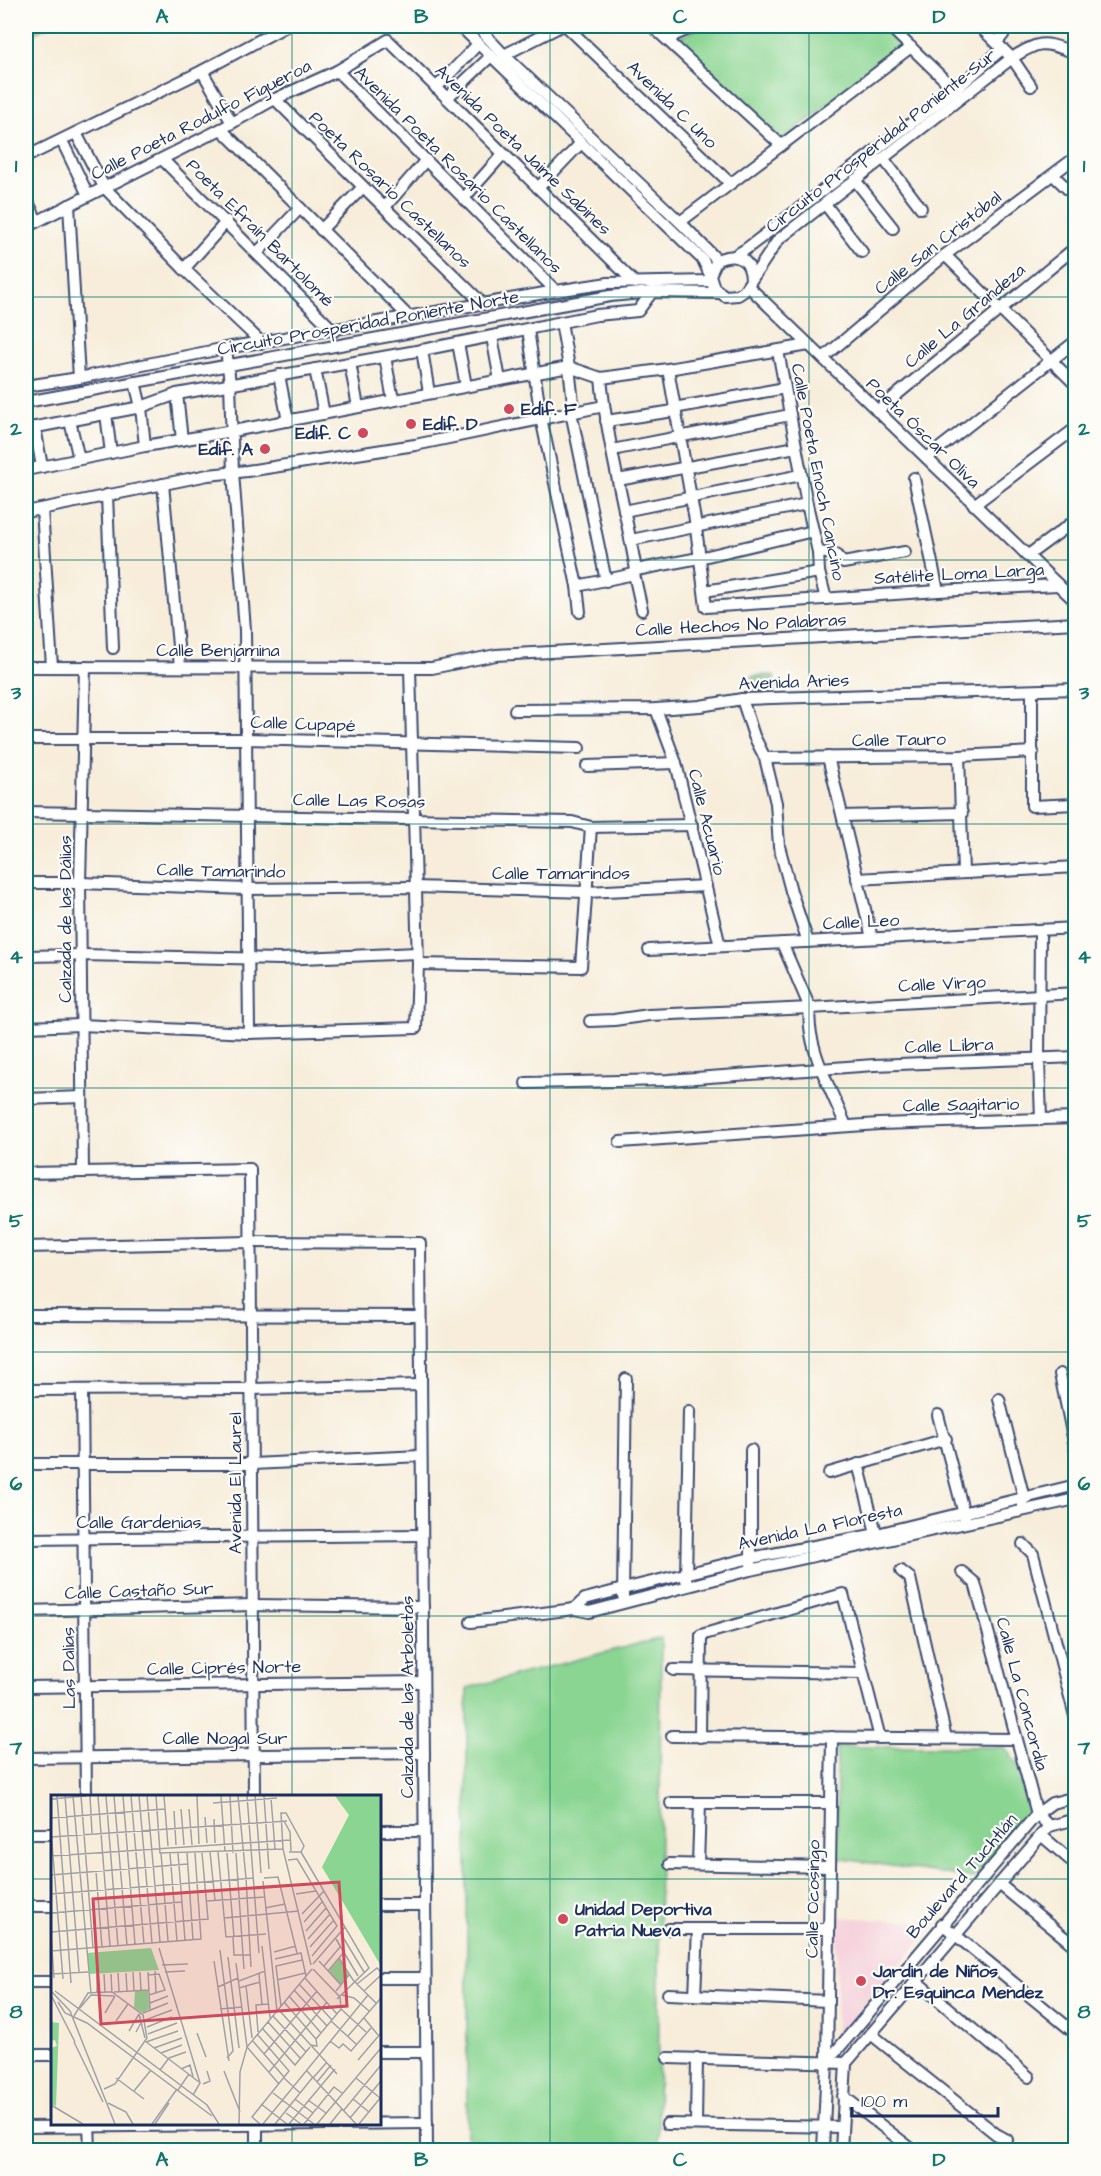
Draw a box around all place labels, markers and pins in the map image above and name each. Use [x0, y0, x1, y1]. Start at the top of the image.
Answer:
place label: Edif. F [521, 397, 577, 422]
marker: Edif. F [502, 402, 516, 416]
place label: Edif. D [423, 412, 478, 437]
marker: Edif. D [404, 417, 418, 431]
place label: Edif. C [295, 421, 351, 446]
marker: Edif. C [356, 426, 370, 440]
place label: Edif. A [198, 437, 253, 462]
marker: Edif. A [258, 442, 272, 456]
place label: Unidad Deportiva Patria Nueva [575, 1897, 712, 1943]
marker: Unidad Deportiva Patria Nueva [556, 1912, 570, 1926]
place label: Jardin de Niños Dr. Esquinca Mendez [872, 1959, 1044, 2005]
marker: Jardin de Niños Dr. Esquinca Mendez [854, 1974, 868, 1988]

